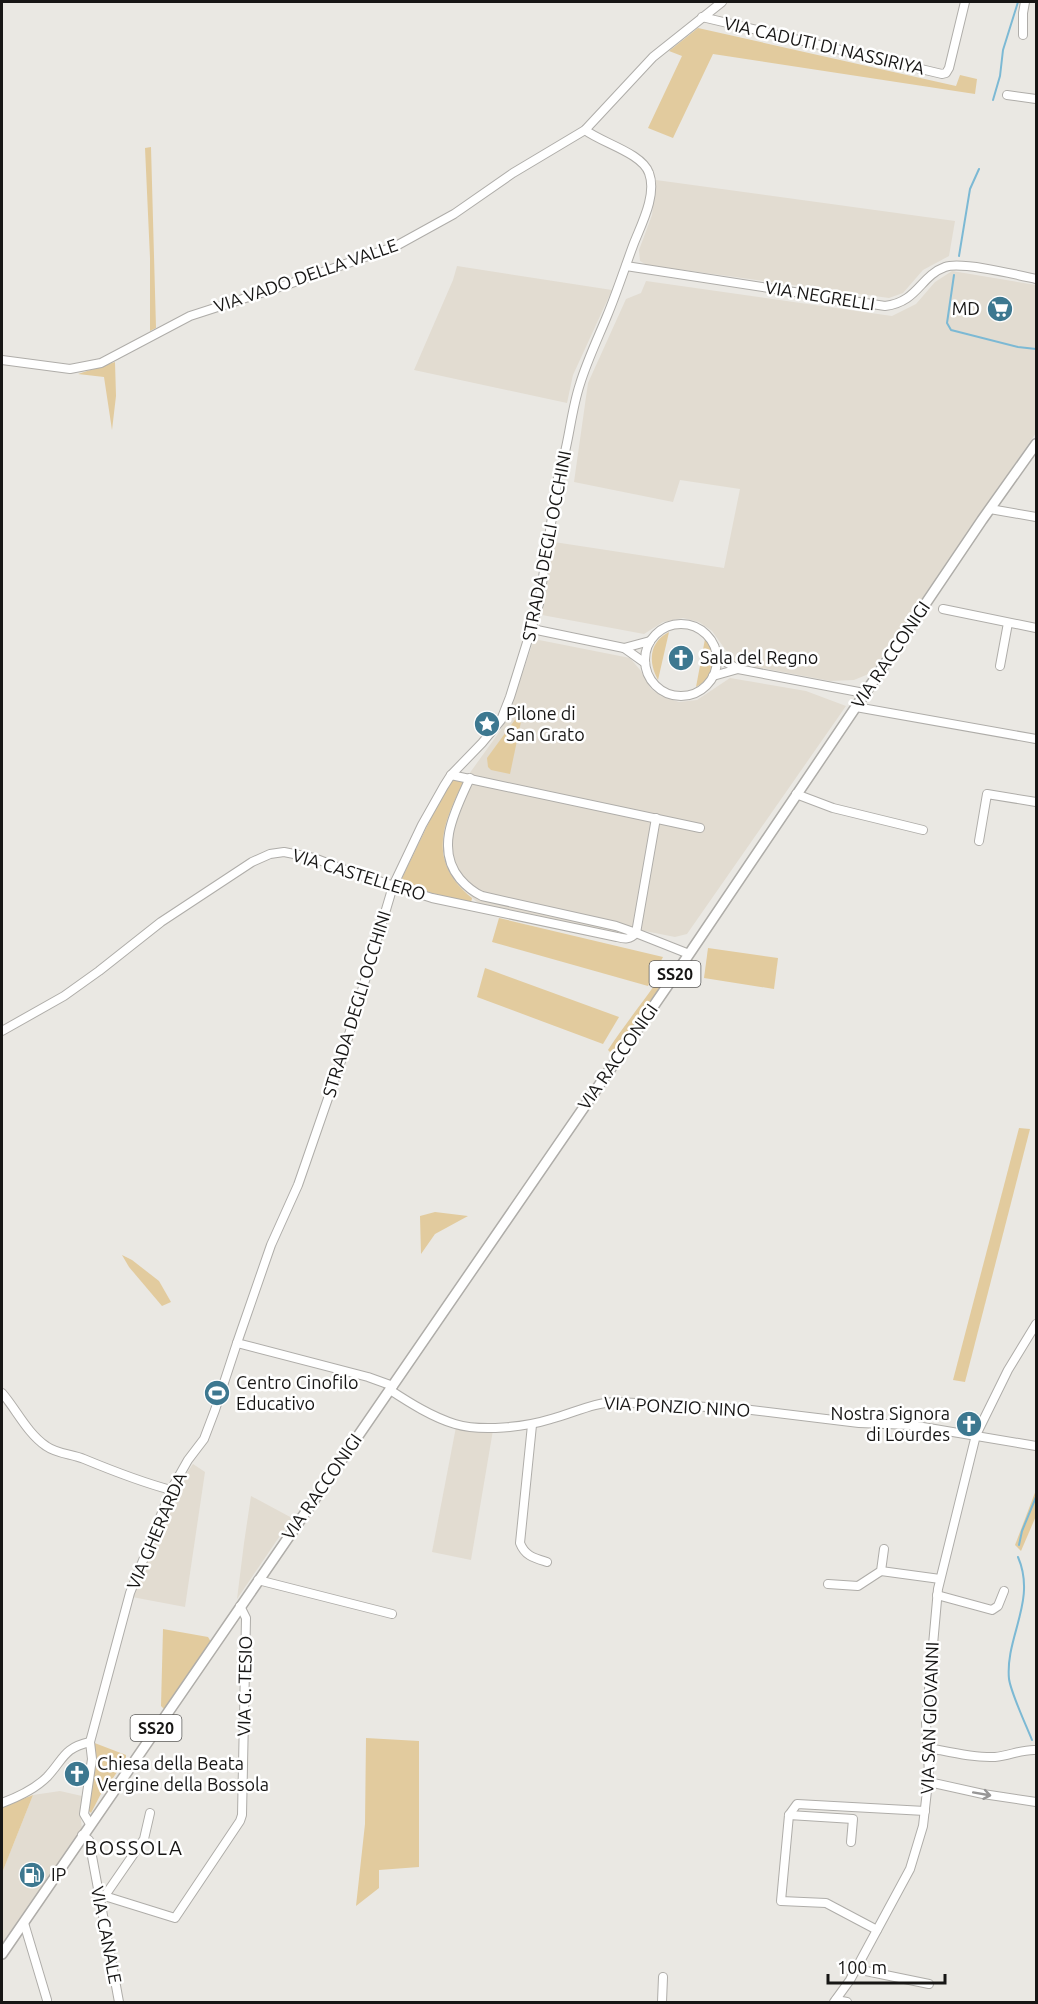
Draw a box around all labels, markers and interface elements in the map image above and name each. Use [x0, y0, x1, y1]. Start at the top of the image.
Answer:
street label: VIA CADUTI DI NASSIRIYA [722, 12, 927, 78]
street label: VIA VADO DELLA VALLE [211, 234, 400, 316]
street label: VIA NEGRELLI [764, 276, 876, 314]
supermarket icon: MD [985, 294, 1015, 324]
place label: MD [952, 298, 980, 318]
street label: STRADA DEGLI OCCHINI [518, 449, 574, 643]
street label: VIA RACCONIGI [847, 597, 933, 712]
church icon: Sala del Regno [666, 643, 696, 673]
place label: Sala del Regno [700, 647, 818, 667]
place label: Pilone di San Grato [506, 703, 585, 744]
place icon: Pilone di San Grato [472, 709, 502, 739]
street label: VIA CASTELLERO [290, 844, 428, 904]
street label: STRADA DEGLI OCCHINI [318, 908, 394, 1099]
road number: SS20 [650, 961, 700, 987]
street label: VIA RACCONIGI [573, 1000, 661, 1113]
place label: Centro Cinofilo Educativo [236, 1372, 358, 1413]
sports icon: Centro Cinofilo Educativo [202, 1378, 232, 1408]
street label: VIA PONZIO NINO [603, 1392, 751, 1420]
place label: Nostra Signora di Lourdes [831, 1403, 950, 1444]
church icon: Nostra Signora di Lourdes [954, 1409, 984, 1439]
street label: VIA RACCONIGI [277, 1430, 365, 1543]
street label: VIA GHERARDA [122, 1469, 190, 1592]
street label: VIA G. TESIO [233, 1635, 255, 1737]
street label: VIA SAN GIOVANNI [916, 1641, 942, 1795]
road number: SS20 [130, 1715, 182, 1741]
place label: Chiesa della Beata Vergine della Bossola [97, 1753, 269, 1794]
church icon: Chiesa della Beata Vergine della Bossola [62, 1759, 92, 1789]
one-way arrow [972, 1788, 992, 1799]
district label: BOSSOLA [85, 1836, 183, 1859]
fuel station icon: IP [17, 1860, 47, 1890]
place label: IP [51, 1864, 67, 1884]
street label: VIA CANALE [88, 1884, 126, 1985]
scale bar [828, 1947, 945, 1985]
text: 100 m [837, 1957, 887, 1977]

